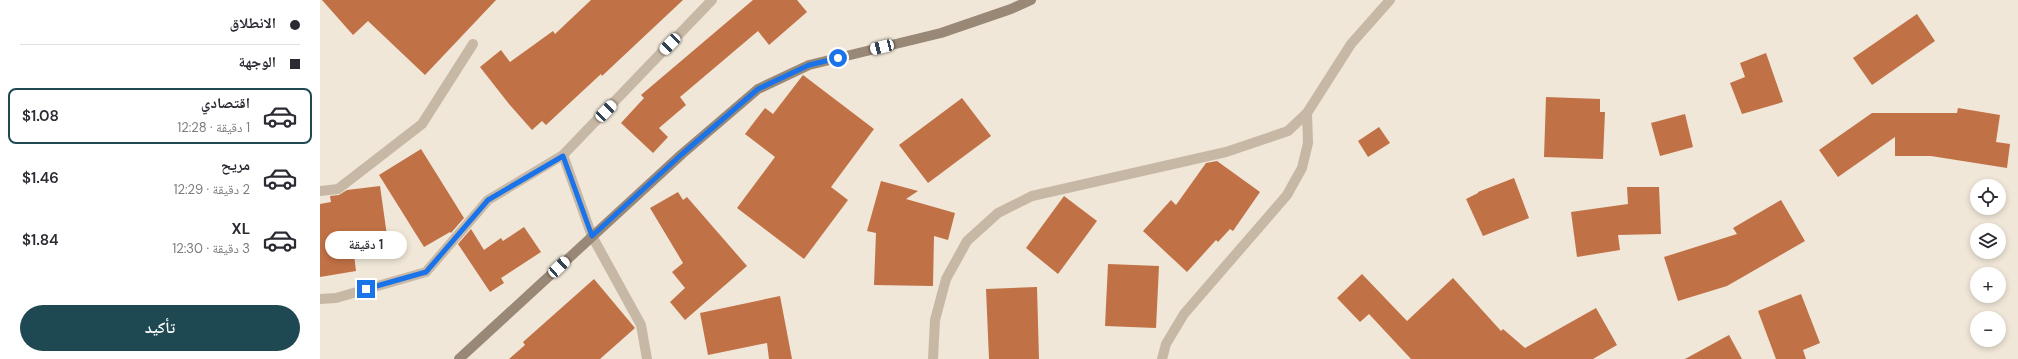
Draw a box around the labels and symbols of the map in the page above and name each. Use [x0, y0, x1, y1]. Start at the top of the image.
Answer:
car [657, 31, 683, 57]
car [869, 38, 895, 56]
route start [829, 49, 847, 67]
car [593, 98, 619, 124]
callout: 1 دقيقة [325, 231, 407, 259]
car [546, 254, 572, 280]
route end [357, 280, 375, 298]

